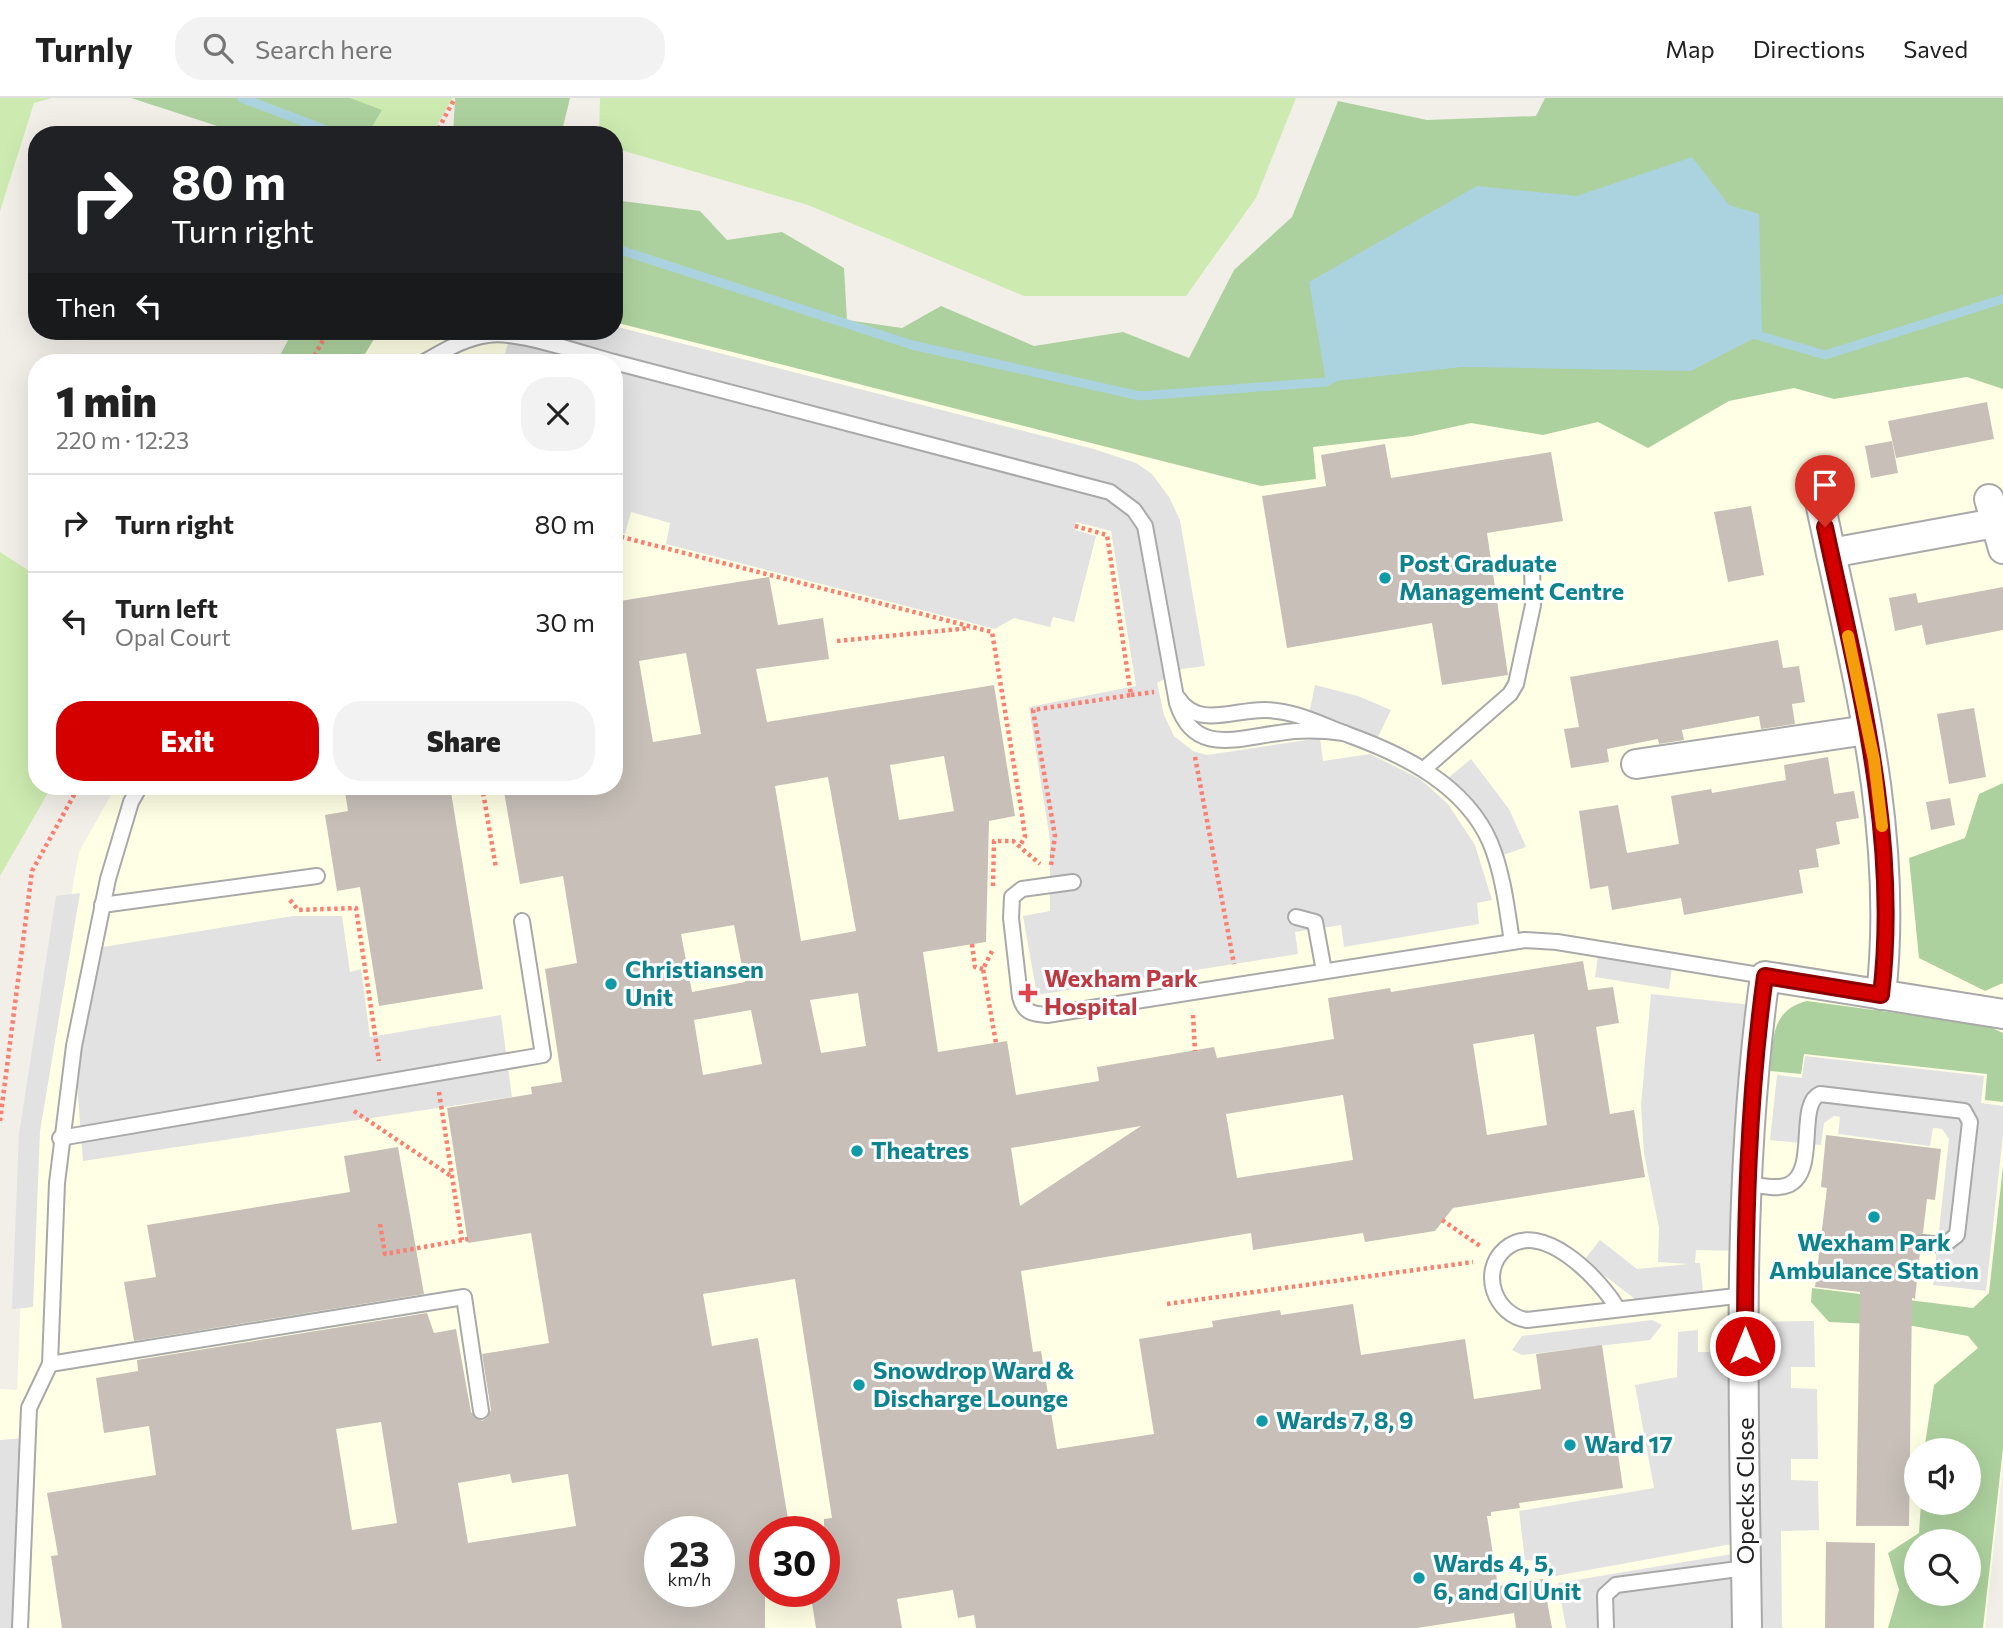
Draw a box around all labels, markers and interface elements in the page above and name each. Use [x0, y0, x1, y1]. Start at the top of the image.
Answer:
search box [175, 17, 665, 80]
text: Turnly [35, 28, 133, 69]
icon: search [199, 29, 237, 67]
text: Search here [255, 33, 392, 64]
text: Map [1665, 34, 1715, 63]
text: Directions [1753, 34, 1865, 63]
text: Saved [1903, 34, 1968, 63]
text: 80 m [171, 150, 286, 210]
icon: right [56, 154, 147, 245]
text: Turn right [171, 210, 314, 250]
icon: left [130, 287, 168, 325]
text: Then [56, 291, 116, 322]
text: 1 min [56, 374, 157, 426]
button: close [521, 377, 595, 451]
text: 220 m · 12:23 [56, 426, 189, 454]
pin [1795, 455, 1855, 527]
icon: arrive [1806, 466, 1844, 504]
icon: right [56, 504, 94, 542]
text: Turn right [115, 508, 234, 539]
text: 80 m [535, 508, 595, 539]
place label: Post Graduate Management Centre [1399, 548, 1624, 605]
marker: Post Graduate Management Centre [1377, 570, 1393, 586]
text: Turn left [115, 592, 218, 623]
icon: left [56, 602, 94, 640]
text: 30 m [536, 606, 595, 637]
text: Opal Court [115, 623, 231, 651]
button: Exit [56, 701, 319, 781]
button: Share [333, 701, 595, 781]
place label: Christiansen Unit [625, 954, 764, 1011]
place label: Wexham Park Hospital [1044, 963, 1198, 1020]
marker: Christiansen Unit [603, 976, 619, 992]
marker: Wexham Park Hospital [1018, 983, 1038, 1003]
place label: Theatres [871, 1135, 969, 1164]
marker: Theatres [849, 1143, 865, 1159]
marker: Wexham Park Ambulance Station [1866, 1209, 1882, 1225]
place label: Wexham Park Ambulance Station [1769, 1227, 1979, 1284]
position arrow [1708, 1309, 1782, 1383]
place label: Snowdrop Ward & Discharge Lounge [873, 1355, 1075, 1412]
marker: Snowdrop Ward & Discharge Lounge [851, 1377, 867, 1393]
place label: Wards 7, 8, 9 [1276, 1405, 1414, 1434]
marker: Wards 7, 8, 9 [1254, 1413, 1270, 1429]
street label: Opecks Close [1730, 1417, 1759, 1565]
place label: Ward 17 [1584, 1429, 1673, 1458]
marker: Ward 17 [1562, 1437, 1578, 1453]
map controls [1904, 1438, 1981, 1606]
button: sound [1904, 1438, 1981, 1515]
speed limit sign: 30 [749, 1516, 840, 1607]
button: search [1904, 1529, 1981, 1606]
text: 23 [669, 1531, 710, 1574]
place label: Wards 4, 5, 6, and GI Unit [1433, 1548, 1581, 1605]
text: km/h [668, 1568, 711, 1590]
marker: Wards 4, 5, 6, and GI Unit [1411, 1570, 1427, 1586]

